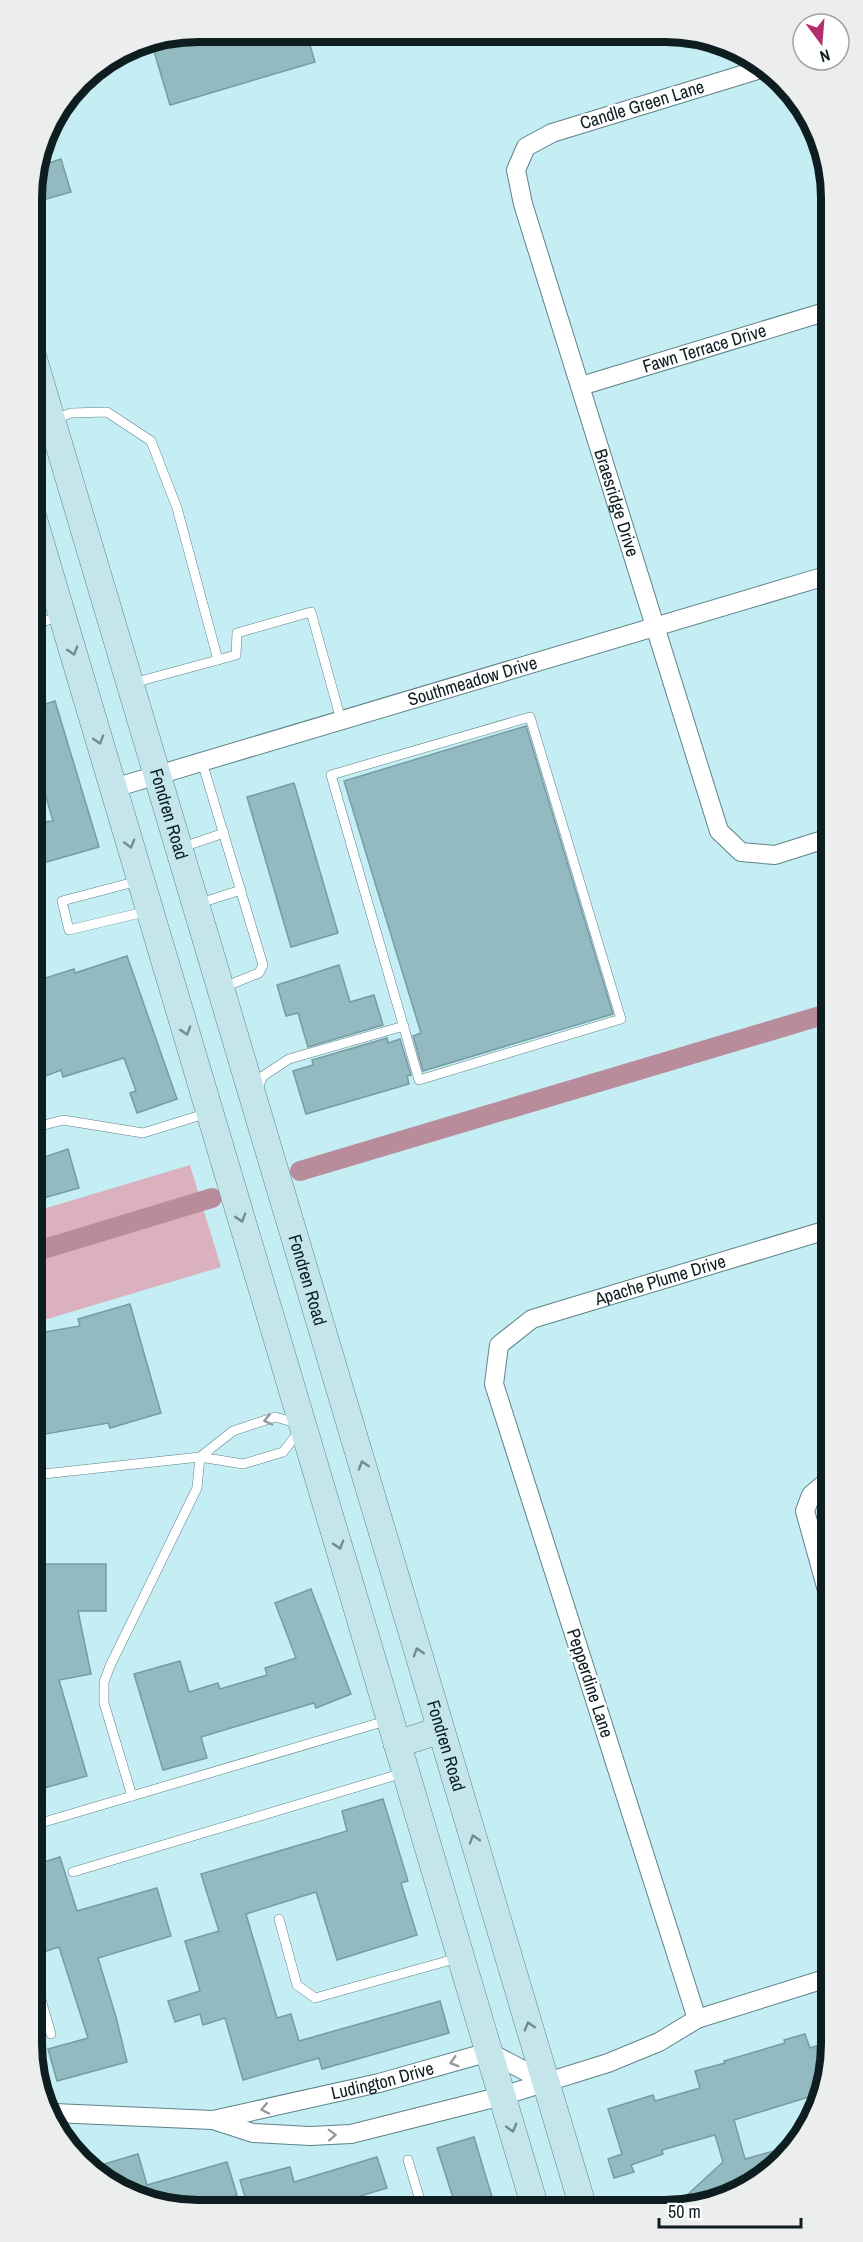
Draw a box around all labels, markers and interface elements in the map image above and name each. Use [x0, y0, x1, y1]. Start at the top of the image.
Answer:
north arrow [791, 12, 851, 72]
text: N [818, 45, 833, 68]
street label: Candle Green Lane [577, 74, 707, 135]
street label: Fawn Terrace Drive [639, 317, 769, 379]
street label: Braesridge Drive [588, 446, 645, 560]
one-way arrow [66, 645, 78, 656]
street label: Southmeadow Drive [405, 650, 540, 712]
one-way arrow [92, 734, 104, 745]
street label: Fondren Road [144, 765, 195, 862]
one-way arrow [123, 838, 135, 849]
one-way arrow [179, 1025, 191, 1036]
one-way arrow [234, 1212, 246, 1223]
street label: Fondren Road [282, 1231, 333, 1328]
street label: Apache Plume Drive [591, 1248, 729, 1312]
one-way arrow [263, 1413, 273, 1426]
one-way arrow [358, 1461, 370, 1471]
one-way arrow [332, 1539, 344, 1550]
street label: Pepperdine Lane [561, 1625, 620, 1741]
one-way arrow [413, 1647, 425, 1658]
street label: Fondren Road [421, 1697, 472, 1794]
one-way arrow [469, 1834, 481, 1845]
one-way arrow [524, 2021, 536, 2032]
street label: Ludington Drive [329, 2055, 436, 2105]
one-way arrow [449, 2055, 460, 2067]
one-way arrow [260, 2102, 270, 2115]
one-way arrow [504, 2123, 517, 2133]
one-way arrow [328, 2129, 337, 2142]
scale bar [659, 2191, 802, 2229]
text: 50 m [668, 2199, 701, 2224]

